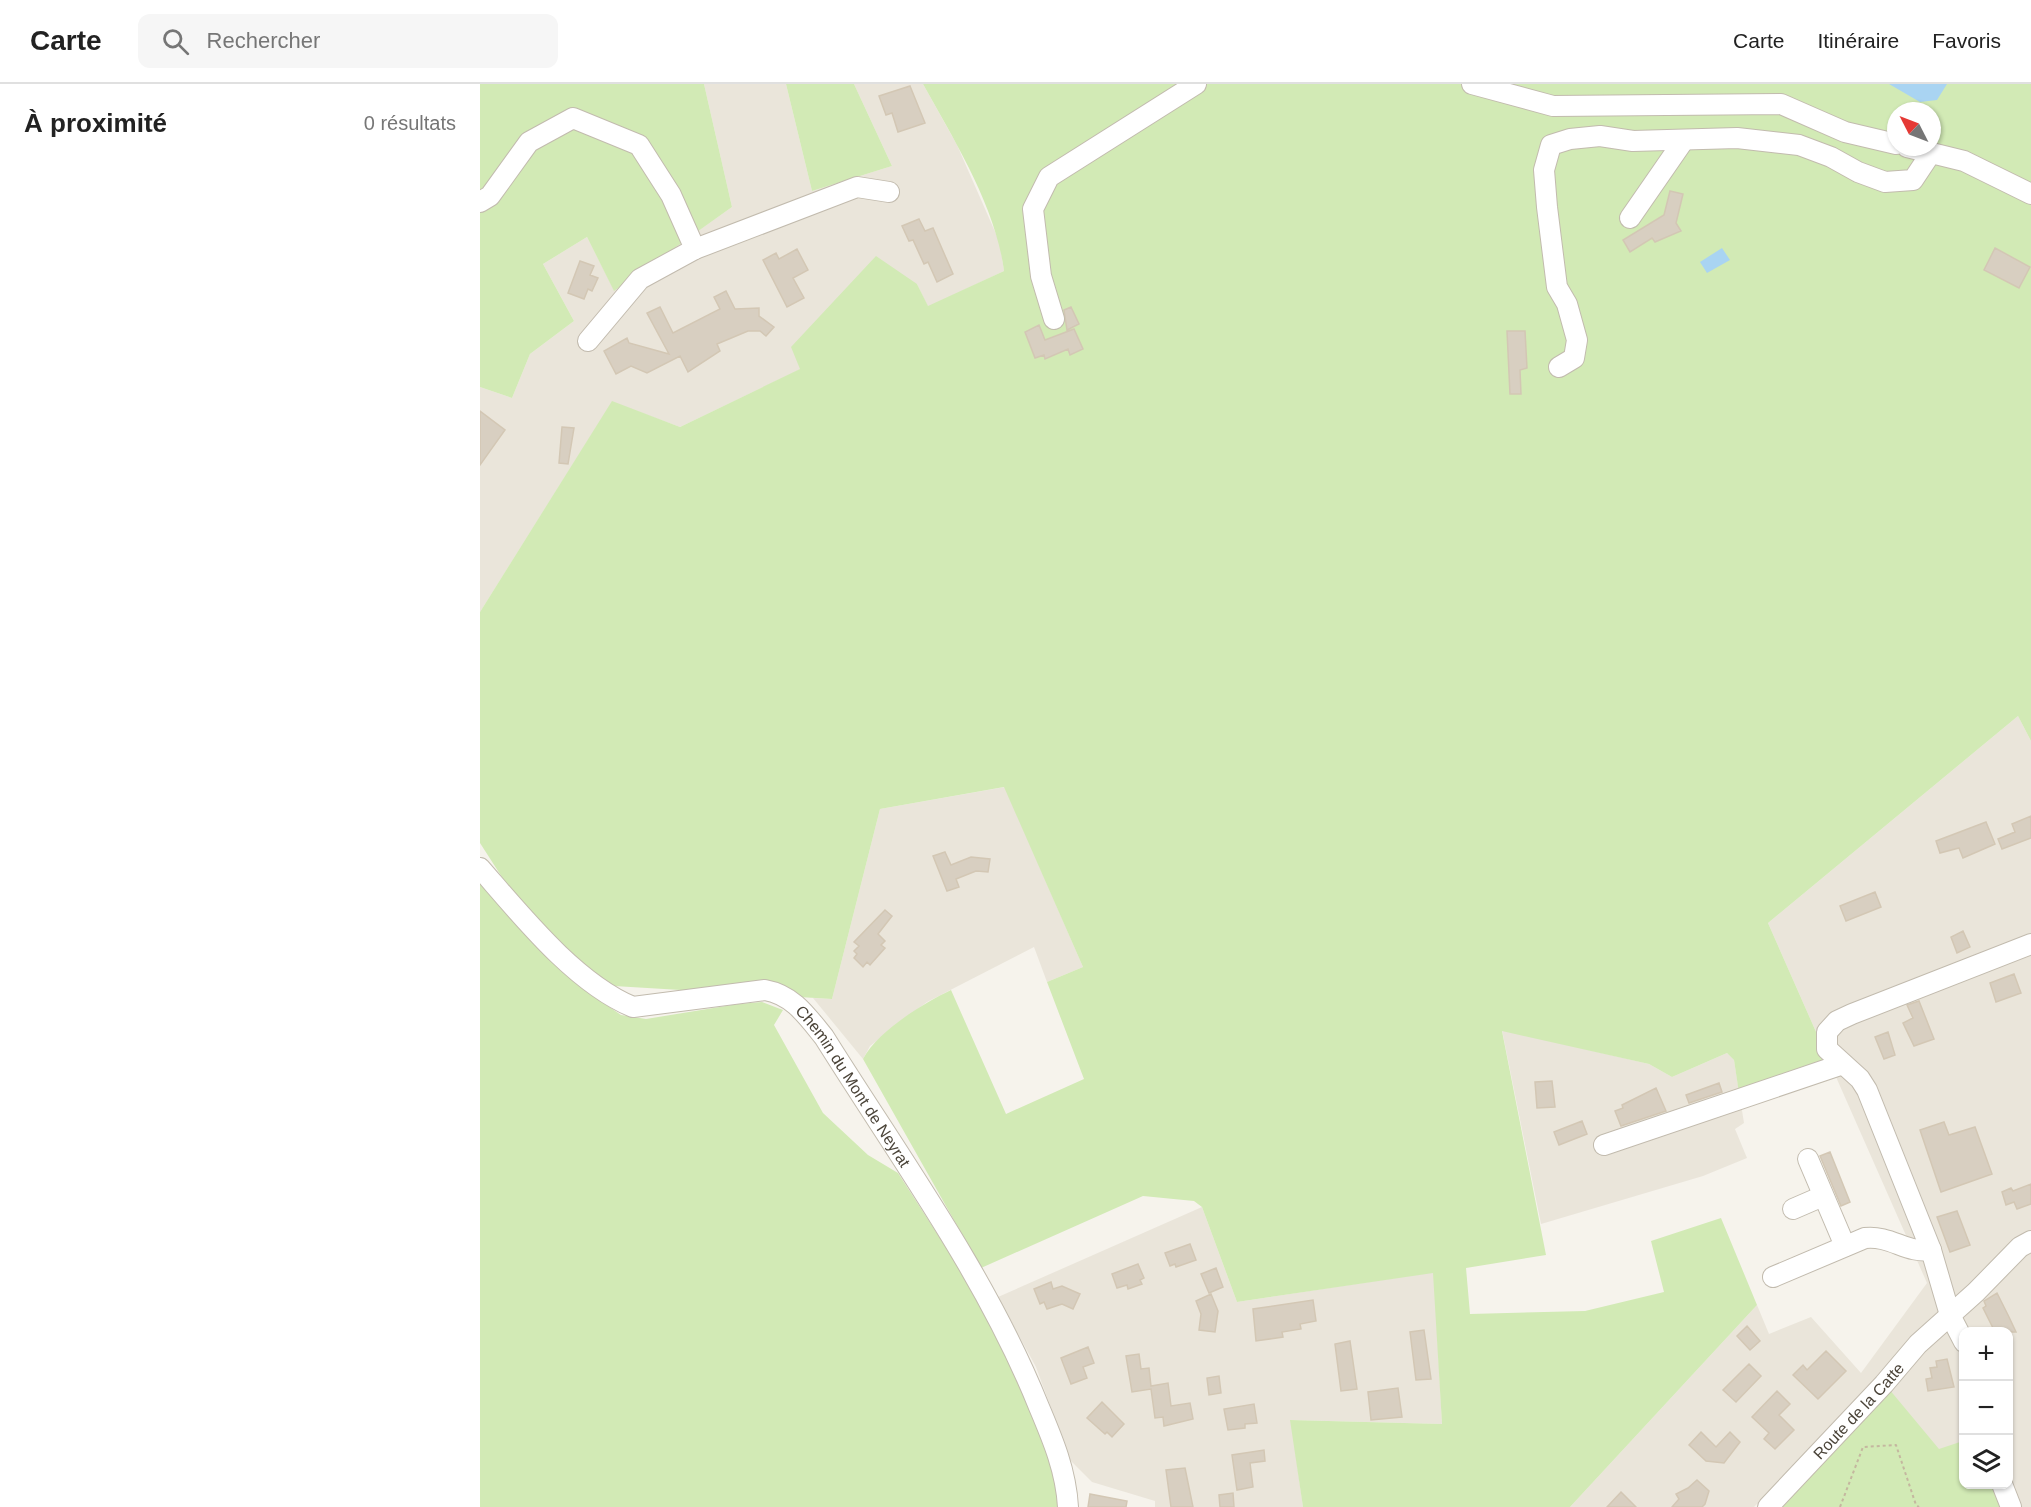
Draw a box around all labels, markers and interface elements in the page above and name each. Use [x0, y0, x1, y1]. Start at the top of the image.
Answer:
search box [138, 14, 558, 68]
text: Carte [30, 25, 102, 56]
icon: search [159, 25, 192, 58]
text: Rechercher [207, 28, 320, 53]
text: Carte [1733, 29, 1784, 52]
text: Itinéraire [1817, 29, 1899, 52]
text: Favoris [1932, 29, 2001, 52]
north arrow [1887, 102, 1941, 156]
text: À proximité [24, 108, 167, 138]
text: 0 résultats [364, 112, 456, 134]
street label: Chemin du Mont de Neyrat [792, 1002, 914, 1171]
map controls [1959, 1327, 2013, 1489]
button: + [1959, 1327, 2013, 1381]
street label: Route de la Catte [1810, 1360, 1907, 1462]
button: − [1959, 1381, 2013, 1435]
button: layers [1959, 1435, 2013, 1489]

